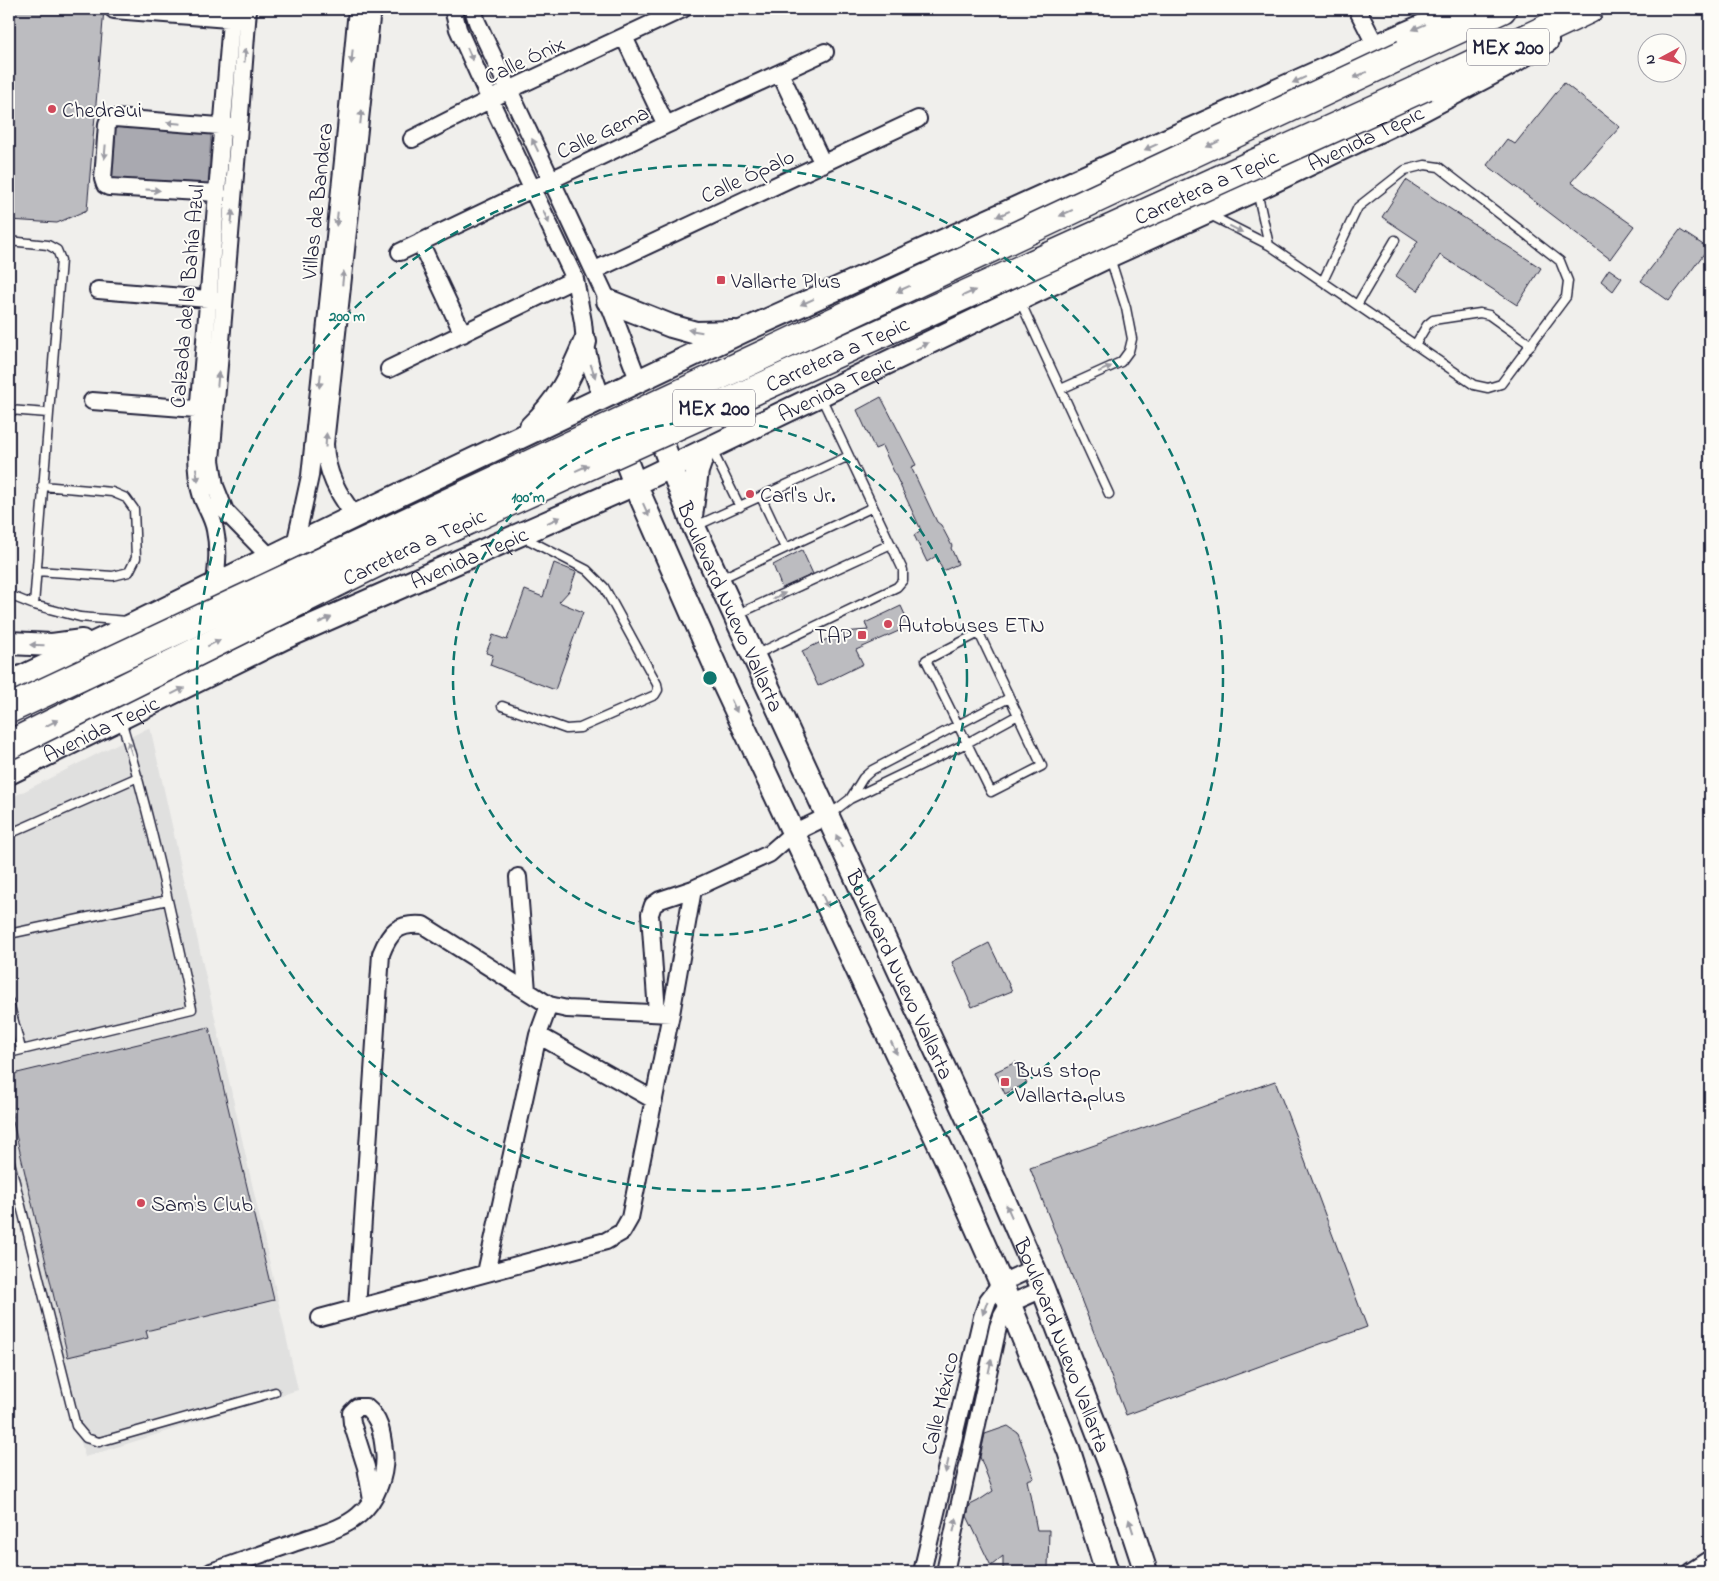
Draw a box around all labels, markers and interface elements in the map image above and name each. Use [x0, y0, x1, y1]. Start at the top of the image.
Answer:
one-way arrow [1412, 24, 1426, 32]
road number: MEX 200 [1467, 28, 1549, 66]
street label: Calle Ónix [480, 29, 571, 94]
north arrow [1636, 32, 1686, 82]
one-way arrow [241, 47, 249, 63]
one-way arrow [466, 47, 474, 61]
one-way arrow [348, 50, 356, 66]
text: N [1640, 53, 1662, 65]
one-way arrow [1353, 71, 1367, 79]
one-way arrow [1292, 77, 1306, 85]
place label: Chedraui [62, 96, 142, 128]
street label: Calle Gema [552, 98, 655, 169]
street label: Avenida Tepic [1303, 98, 1430, 181]
marker: Chedraui [46, 103, 58, 115]
one-way arrow [357, 108, 365, 124]
one-way arrow [166, 118, 182, 126]
street label: Villas de Bandera [295, 121, 343, 282]
one-way arrow [531, 138, 539, 152]
one-way arrow [1206, 140, 1220, 148]
street label: Calle Ópalo [696, 142, 800, 213]
street label: Carretera a Tepic [1130, 142, 1284, 235]
one-way arrow [1144, 143, 1158, 151]
one-way arrow [101, 144, 109, 160]
street label: Calzada de la Bahía Azul [163, 183, 215, 410]
one-way arrow [145, 186, 161, 194]
one-way arrow [228, 209, 236, 225]
one-way arrow [1059, 209, 1073, 217]
one-way arrow [543, 210, 551, 224]
one-way arrow [996, 210, 1010, 218]
one-way arrow [333, 211, 341, 227]
one-way arrow [1229, 224, 1244, 233]
place label: Vallarte Plus [730, 267, 841, 299]
one-way arrow [339, 270, 347, 286]
marker: Vallarte Plus [715, 274, 727, 286]
one-way arrow [896, 285, 910, 293]
one-way arrow [962, 289, 976, 297]
one-way arrow [800, 299, 814, 307]
text: 200 m [328, 306, 365, 328]
street label: Carretera a Tepic [761, 309, 915, 402]
one-way arrow [687, 327, 703, 335]
one-way arrow [915, 342, 929, 350]
street label: Avenida Tepic [773, 349, 900, 432]
one-way arrow [589, 364, 597, 379]
one-way arrow [1098, 365, 1112, 373]
one-way arrow [214, 371, 222, 387]
one-way arrow [316, 373, 324, 389]
road number: MEX 200 [673, 389, 755, 426]
one-way arrow [322, 432, 330, 448]
one-way arrow [575, 464, 589, 472]
one-way arrow [194, 467, 202, 483]
place label: Carl's Jr. [760, 481, 836, 513]
text: 100 m [511, 487, 545, 509]
marker: Carl's Jr. [744, 488, 756, 500]
street label: Boulevard Nuevo Vallarta [667, 497, 790, 718]
street label: Carretera a Tepic [338, 501, 492, 596]
one-way arrow [643, 503, 651, 517]
one-way arrow [547, 515, 561, 523]
street label: Avenida Tepic [406, 520, 534, 600]
one-way arrow [772, 591, 786, 599]
place label: Autobuses ETN [898, 611, 1045, 643]
one-way arrow [318, 616, 332, 624]
marker: Autobuses ETN [882, 618, 894, 630]
place label: TAP [814, 622, 853, 654]
marker: TAP [856, 629, 868, 641]
one-way arrow [207, 639, 221, 647]
one-way arrow [29, 641, 45, 649]
centre of rings [701, 669, 719, 687]
one-way arrow [171, 687, 186, 695]
street label: Avenida Tepic [39, 689, 165, 773]
one-way arrow [730, 699, 738, 713]
one-way arrow [45, 719, 60, 727]
one-way arrow [125, 740, 133, 755]
one-way arrow [835, 834, 843, 848]
street label: Boulevard Nuevo Vallarta [835, 864, 960, 1085]
one-way arrow [821, 894, 829, 908]
one-way arrow [890, 1041, 898, 1055]
place label: Bus stop Vallarta.plus [1014, 1056, 1126, 1113]
marker: Bus stop Vallarta.plus [999, 1076, 1011, 1088]
place label: Sam's Club [151, 1190, 253, 1222]
marker: Sam's Club [135, 1197, 147, 1209]
one-way arrow [1004, 1204, 1012, 1219]
street label: Boulevard Nuevo Vallarta [1003, 1233, 1117, 1458]
one-way arrow [981, 1301, 989, 1316]
street label: Calle México [915, 1349, 969, 1458]
one-way arrow [986, 1358, 994, 1373]
one-way arrow [943, 1458, 951, 1473]
one-way arrow [951, 1517, 959, 1532]
one-way arrow [1127, 1518, 1135, 1533]

